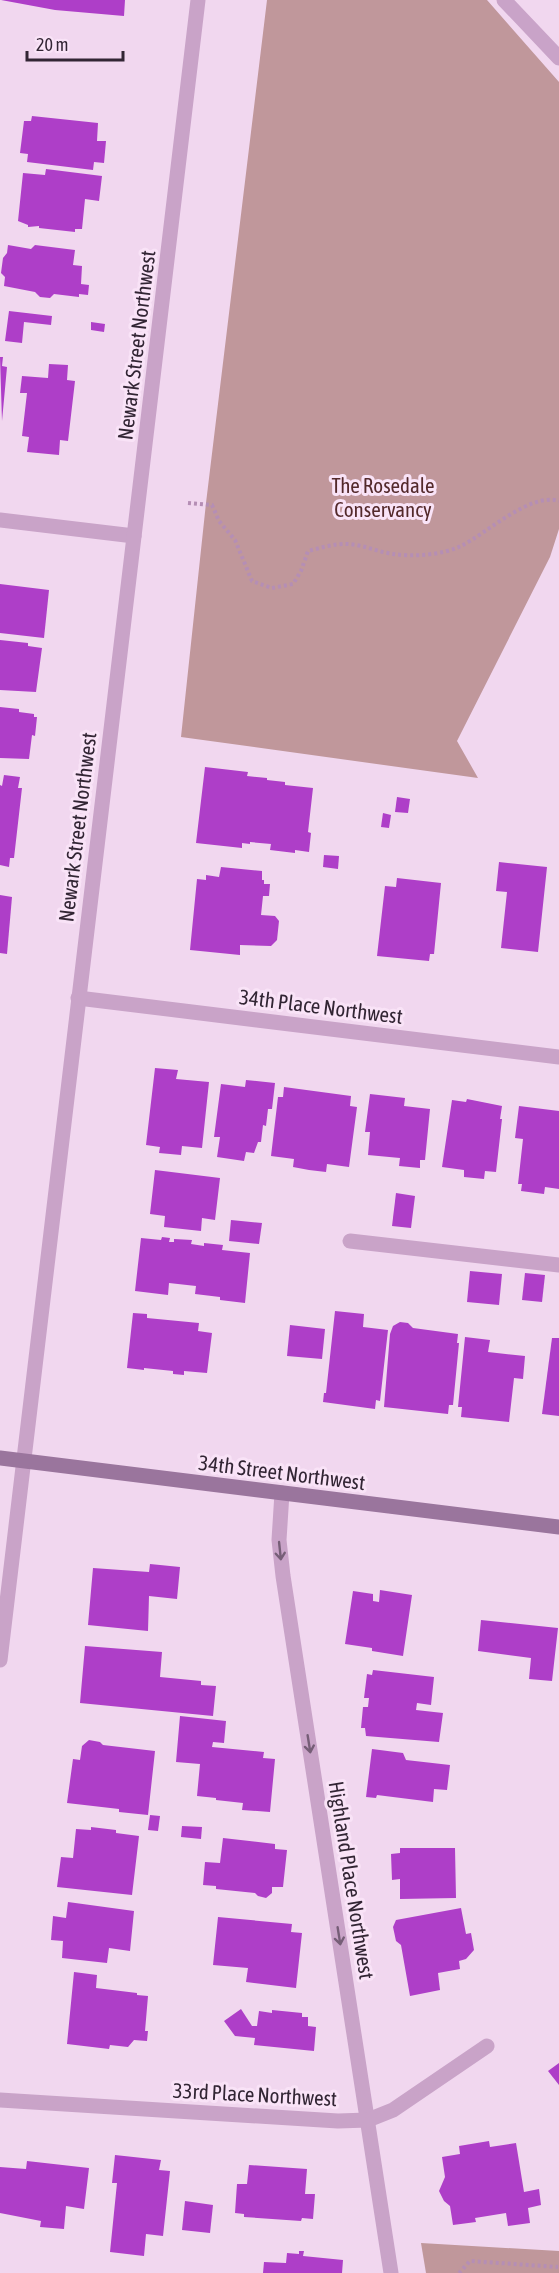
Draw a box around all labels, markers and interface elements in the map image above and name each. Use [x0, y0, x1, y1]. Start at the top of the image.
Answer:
scale bar [27, 24, 123, 62]
text: 20 m [36, 34, 68, 55]
street label: Newark Street Northwest [112, 249, 160, 441]
park label: The Rosedale Conservancy [331, 473, 435, 521]
street label: Newark Street Northwest [53, 731, 101, 923]
street label: 34th Place Northwest [238, 984, 404, 1028]
street label: 34th Street Northwest [197, 1450, 367, 1494]
one-way arrow [275, 1541, 286, 1560]
one-way arrow [304, 1733, 315, 1753]
street label: Highland Place Northwest [324, 1779, 380, 1981]
one-way arrow [334, 1926, 345, 1946]
street label: 33rd Place Northwest [172, 2078, 338, 2110]

